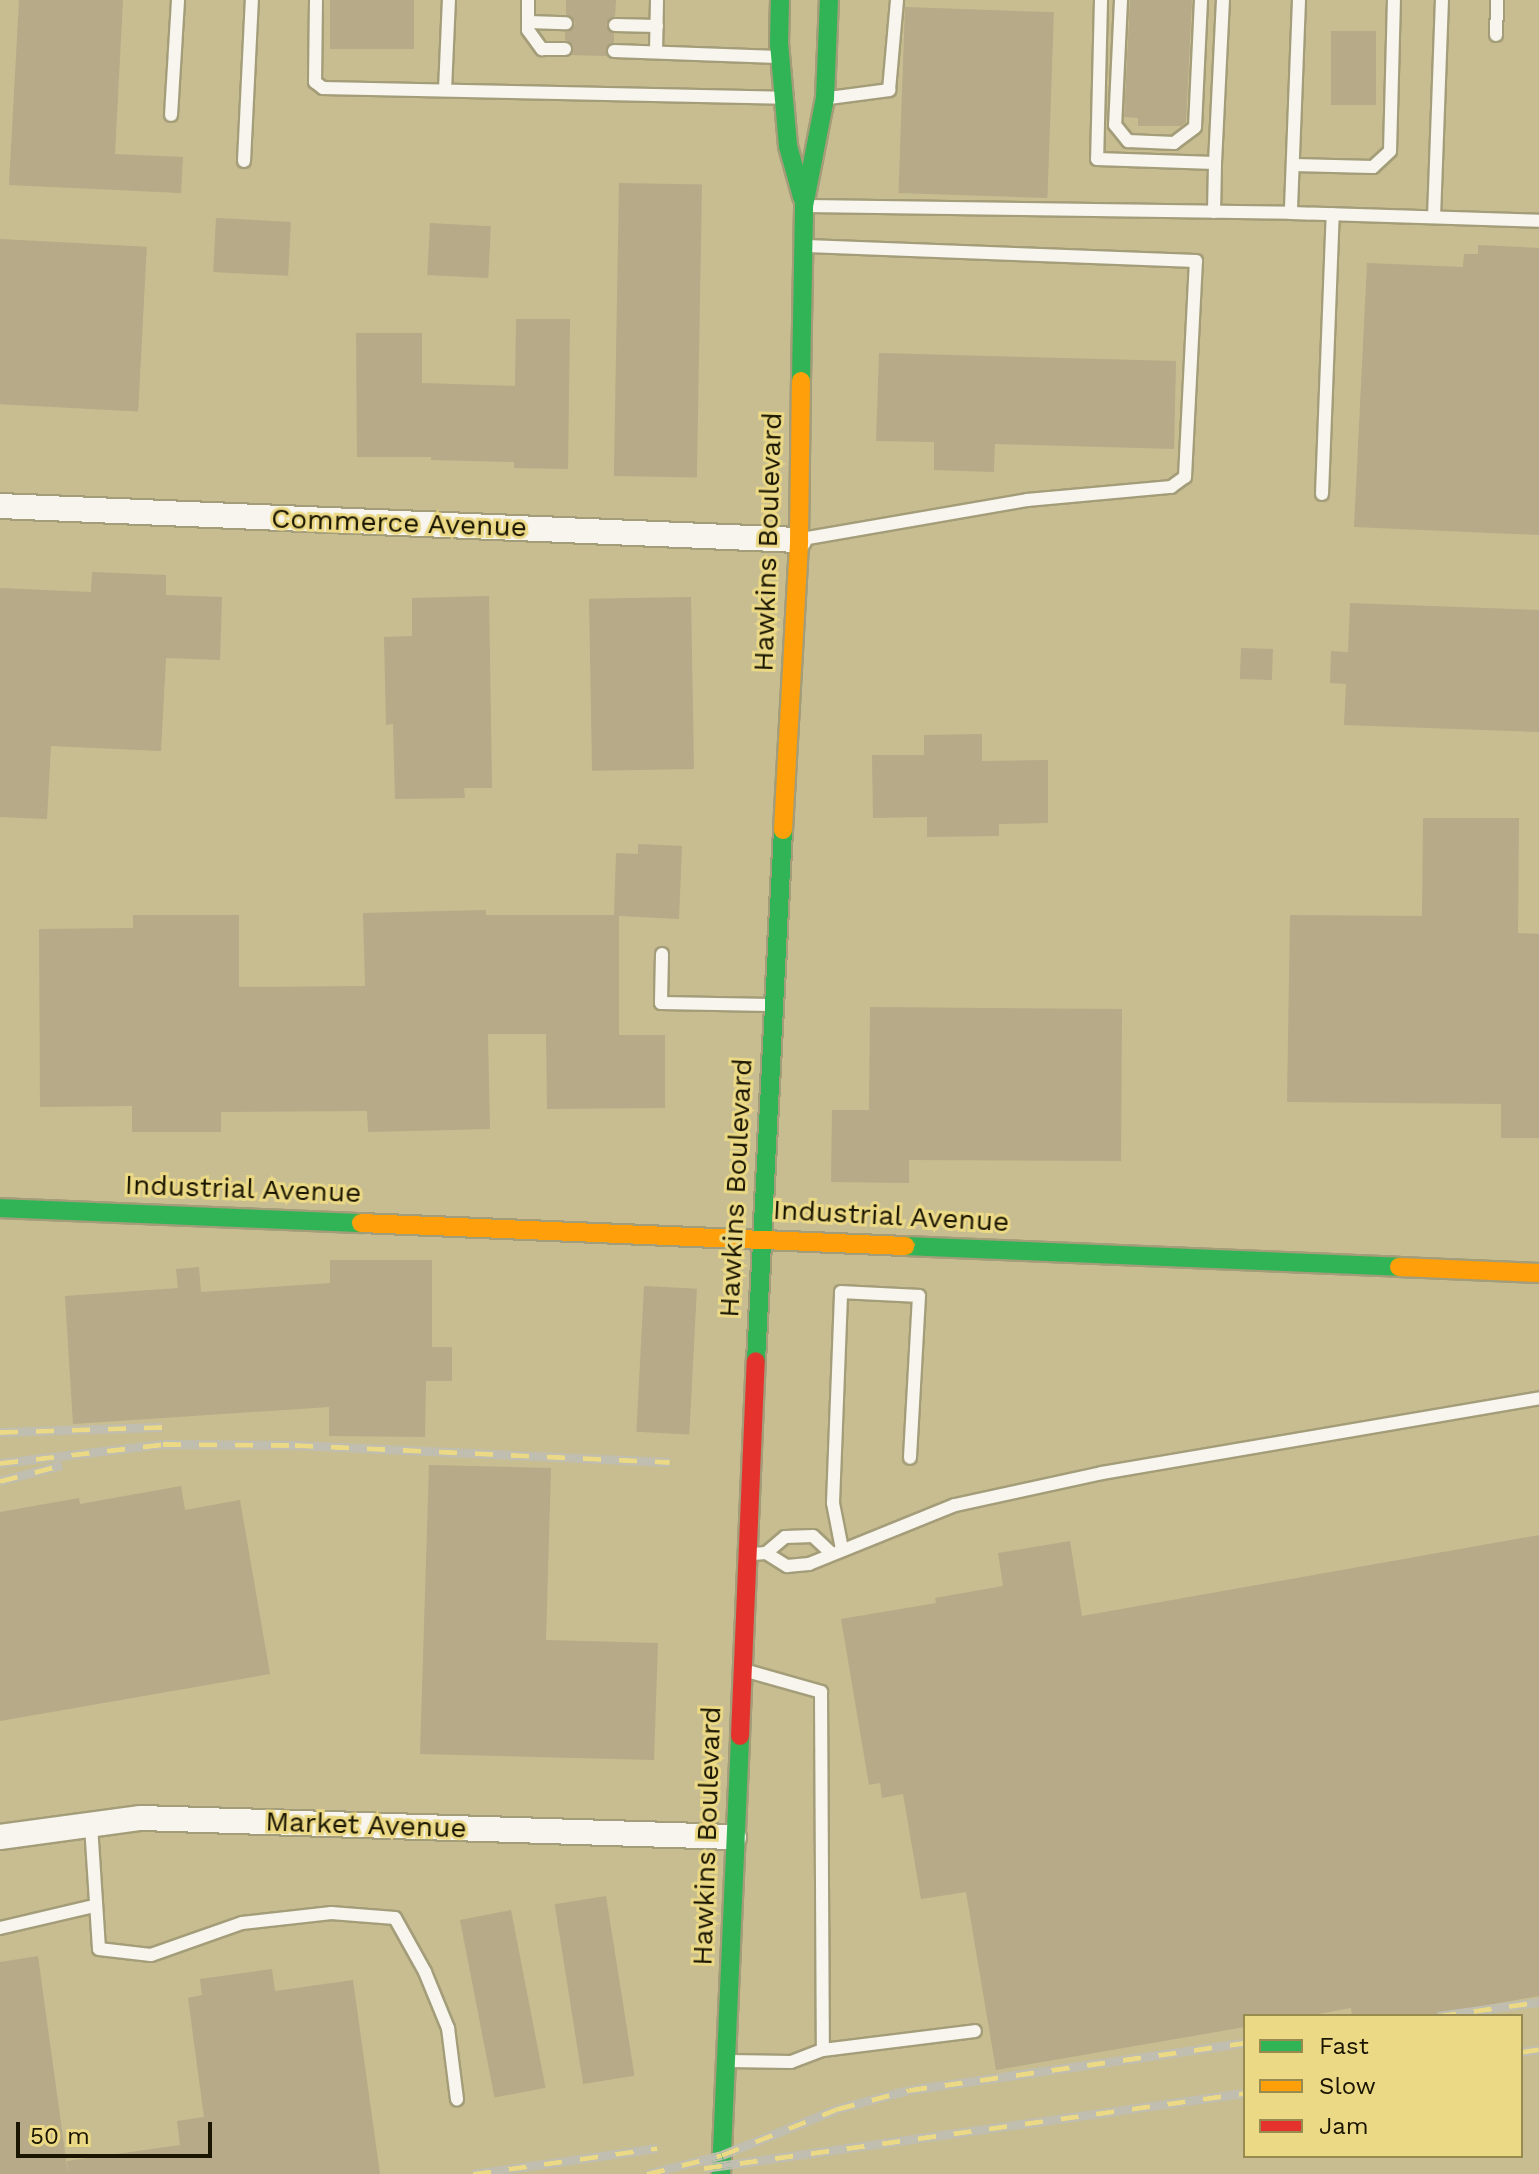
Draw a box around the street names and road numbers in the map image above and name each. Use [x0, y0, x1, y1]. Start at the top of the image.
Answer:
street label: Hawkins Boulevard [747, 412, 789, 672]
street label: Commerce Avenue [270, 502, 528, 544]
street label: Hawkins Boulevard [712, 1058, 760, 1318]
street label: Industrial Avenue [123, 1168, 363, 1210]
street label: Industrial Avenue [771, 1193, 1011, 1239]
street label: Hawkins Boulevard [686, 1706, 728, 1966]
street label: Market Avenue [264, 1805, 468, 1845]

